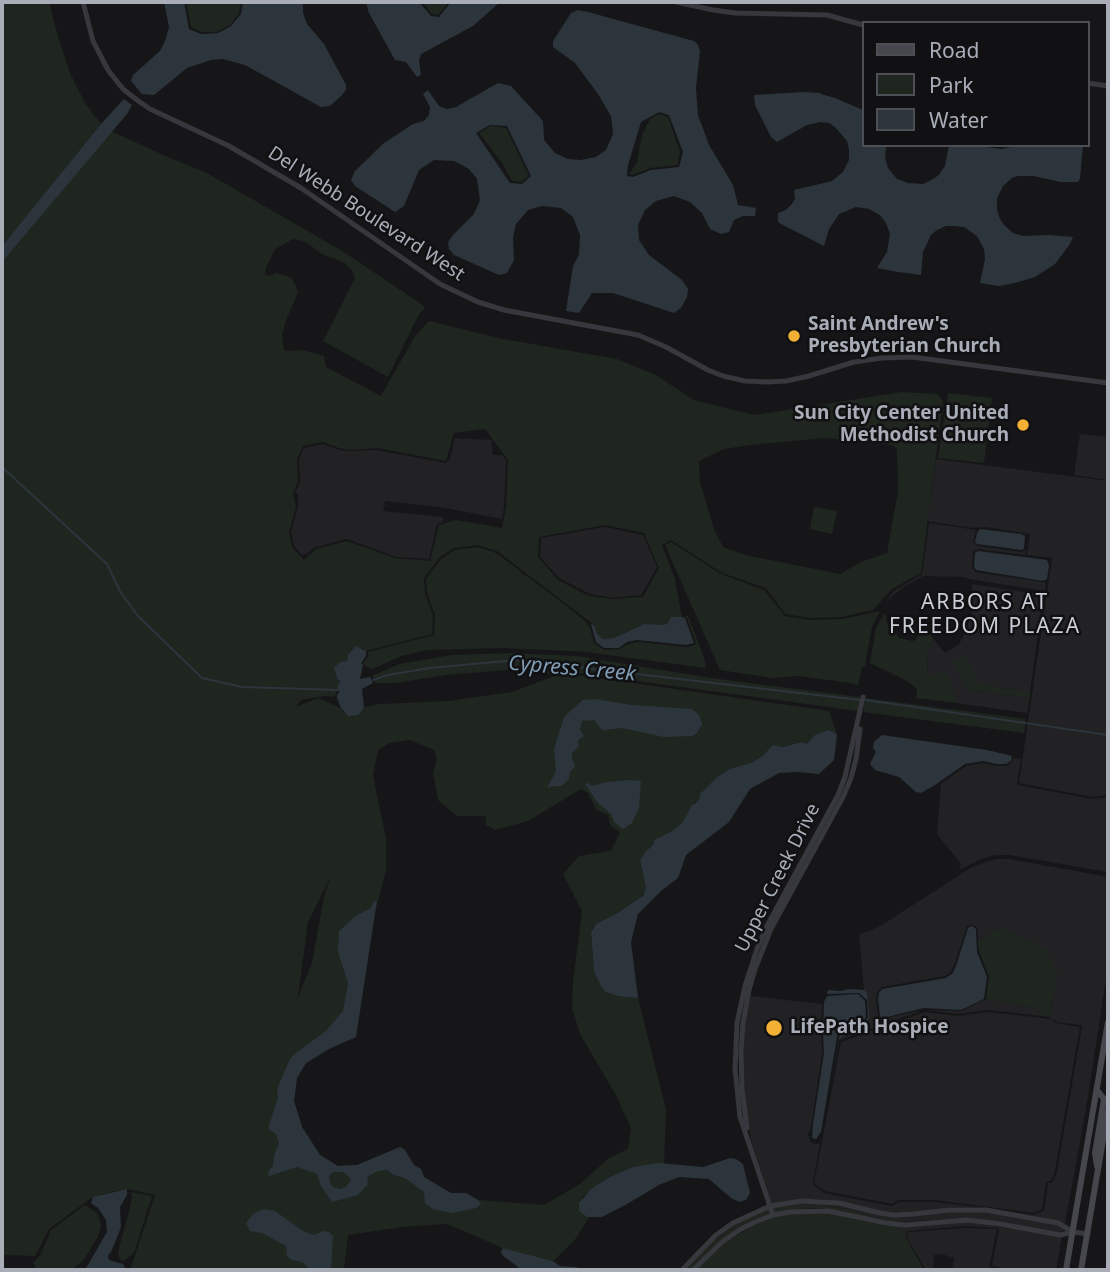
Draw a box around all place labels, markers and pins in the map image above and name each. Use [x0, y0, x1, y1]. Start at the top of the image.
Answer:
place label: Saint Andrew's Presbyterian Church [808, 314, 1001, 358]
marker: Saint Andrew's Presbyterian Church [786, 328, 802, 344]
place label: Sun City Center United Methodist Church [794, 403, 1009, 447]
marker: Sun City Center United Methodist Church [1015, 417, 1031, 433]
place label: LifePath Hospice [790, 1017, 948, 1039]
marker: LifePath Hospice [764, 1018, 784, 1038]

